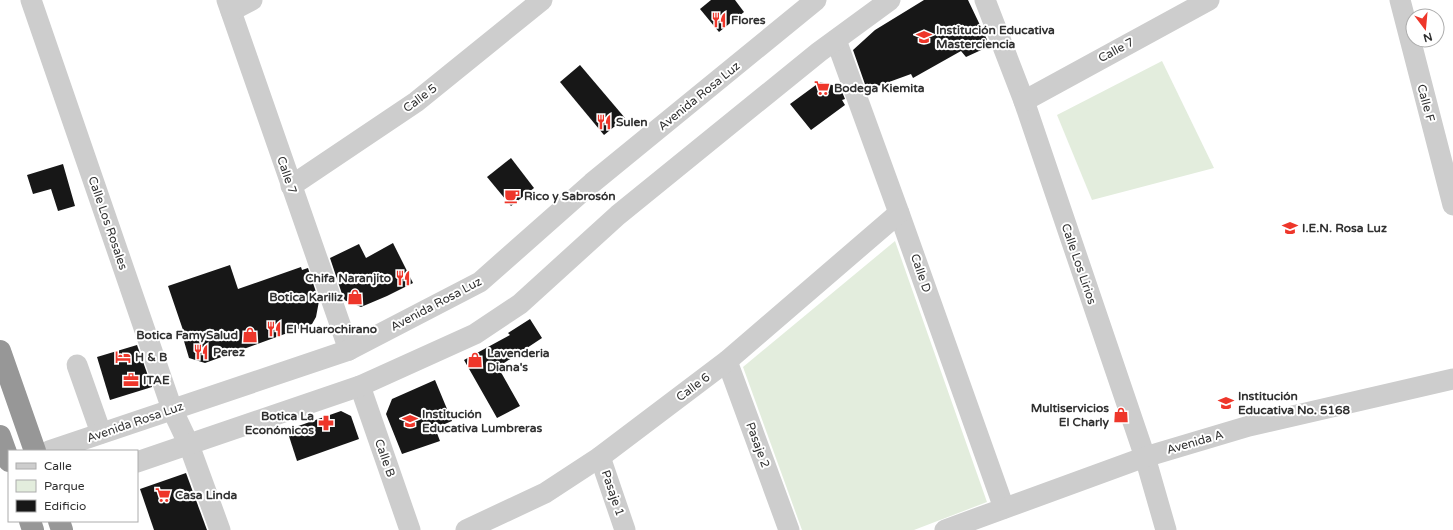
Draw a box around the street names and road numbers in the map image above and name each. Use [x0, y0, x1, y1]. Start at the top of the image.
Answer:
street label: Calle 7 [1096, 35, 1136, 65]
street label: Avenida Rosa Luz [655, 59, 743, 133]
street label: Calle 5 [400, 81, 440, 115]
street label: Calle F [1414, 83, 1438, 123]
street label: Calle 7 [274, 155, 300, 195]
street label: Calle Los Rosales [85, 174, 131, 272]
street label: Calle Los Lirios [1059, 222, 1099, 306]
street label: Calle D [908, 252, 934, 294]
street label: Avenida Rosa Luz [388, 274, 484, 334]
street label: Calle 6 [673, 370, 713, 404]
street label: Avenida Rosa Luz [85, 399, 185, 445]
street label: Pasaje 2 [743, 420, 773, 470]
street label: Avenida A [1165, 427, 1225, 457]
street label: Calle B [372, 437, 398, 479]
street label: Pasaje 1 [599, 468, 627, 518]

